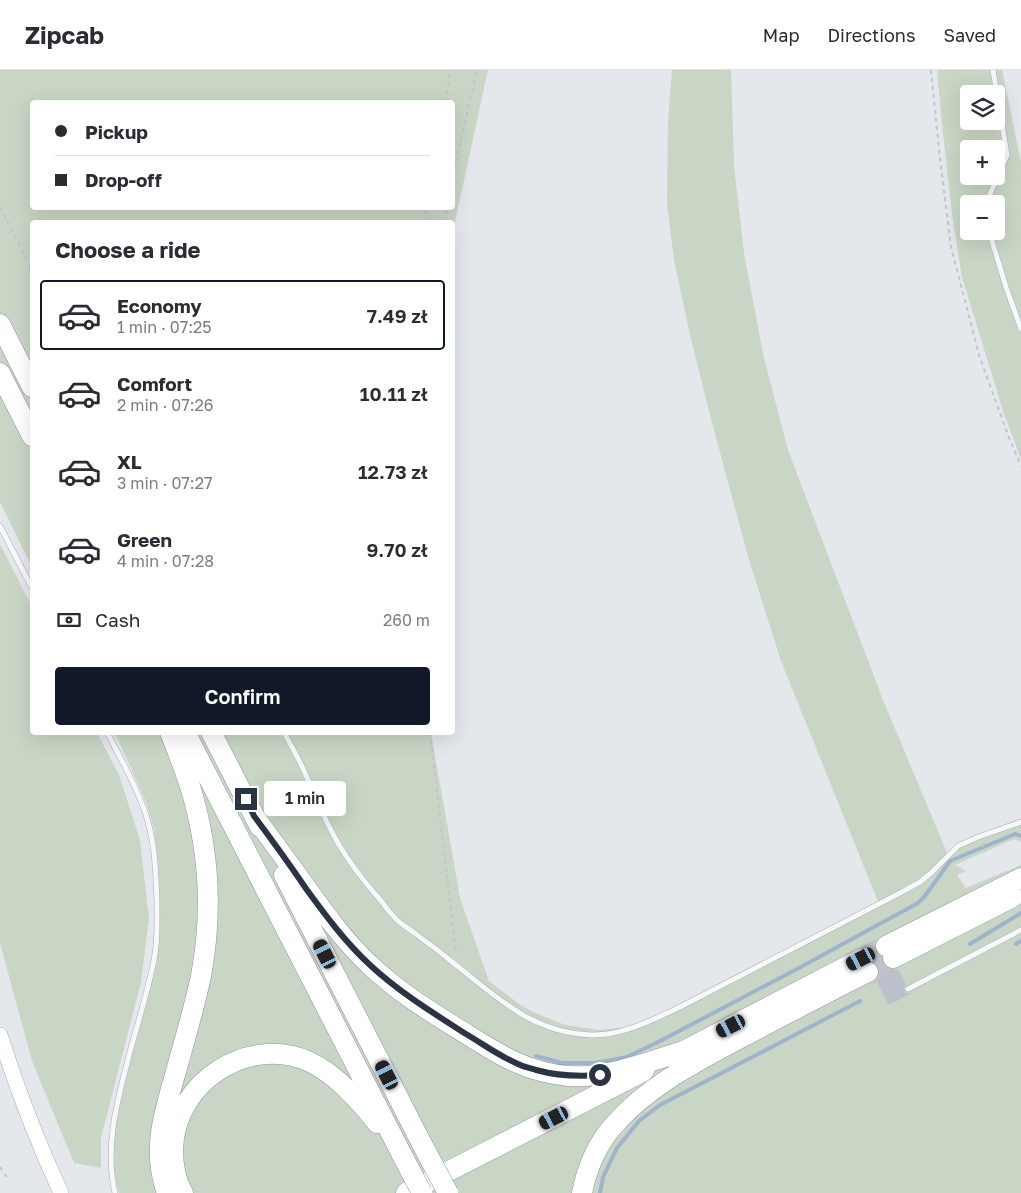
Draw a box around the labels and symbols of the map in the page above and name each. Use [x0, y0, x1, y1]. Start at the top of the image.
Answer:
callout: 1 min [264, 782, 346, 816]
route end [235, 788, 257, 810]
car [311, 937, 338, 971]
car [844, 946, 877, 972]
car [714, 1013, 747, 1039]
car [373, 1058, 400, 1092]
route start [589, 1064, 611, 1086]
car [537, 1105, 570, 1131]

